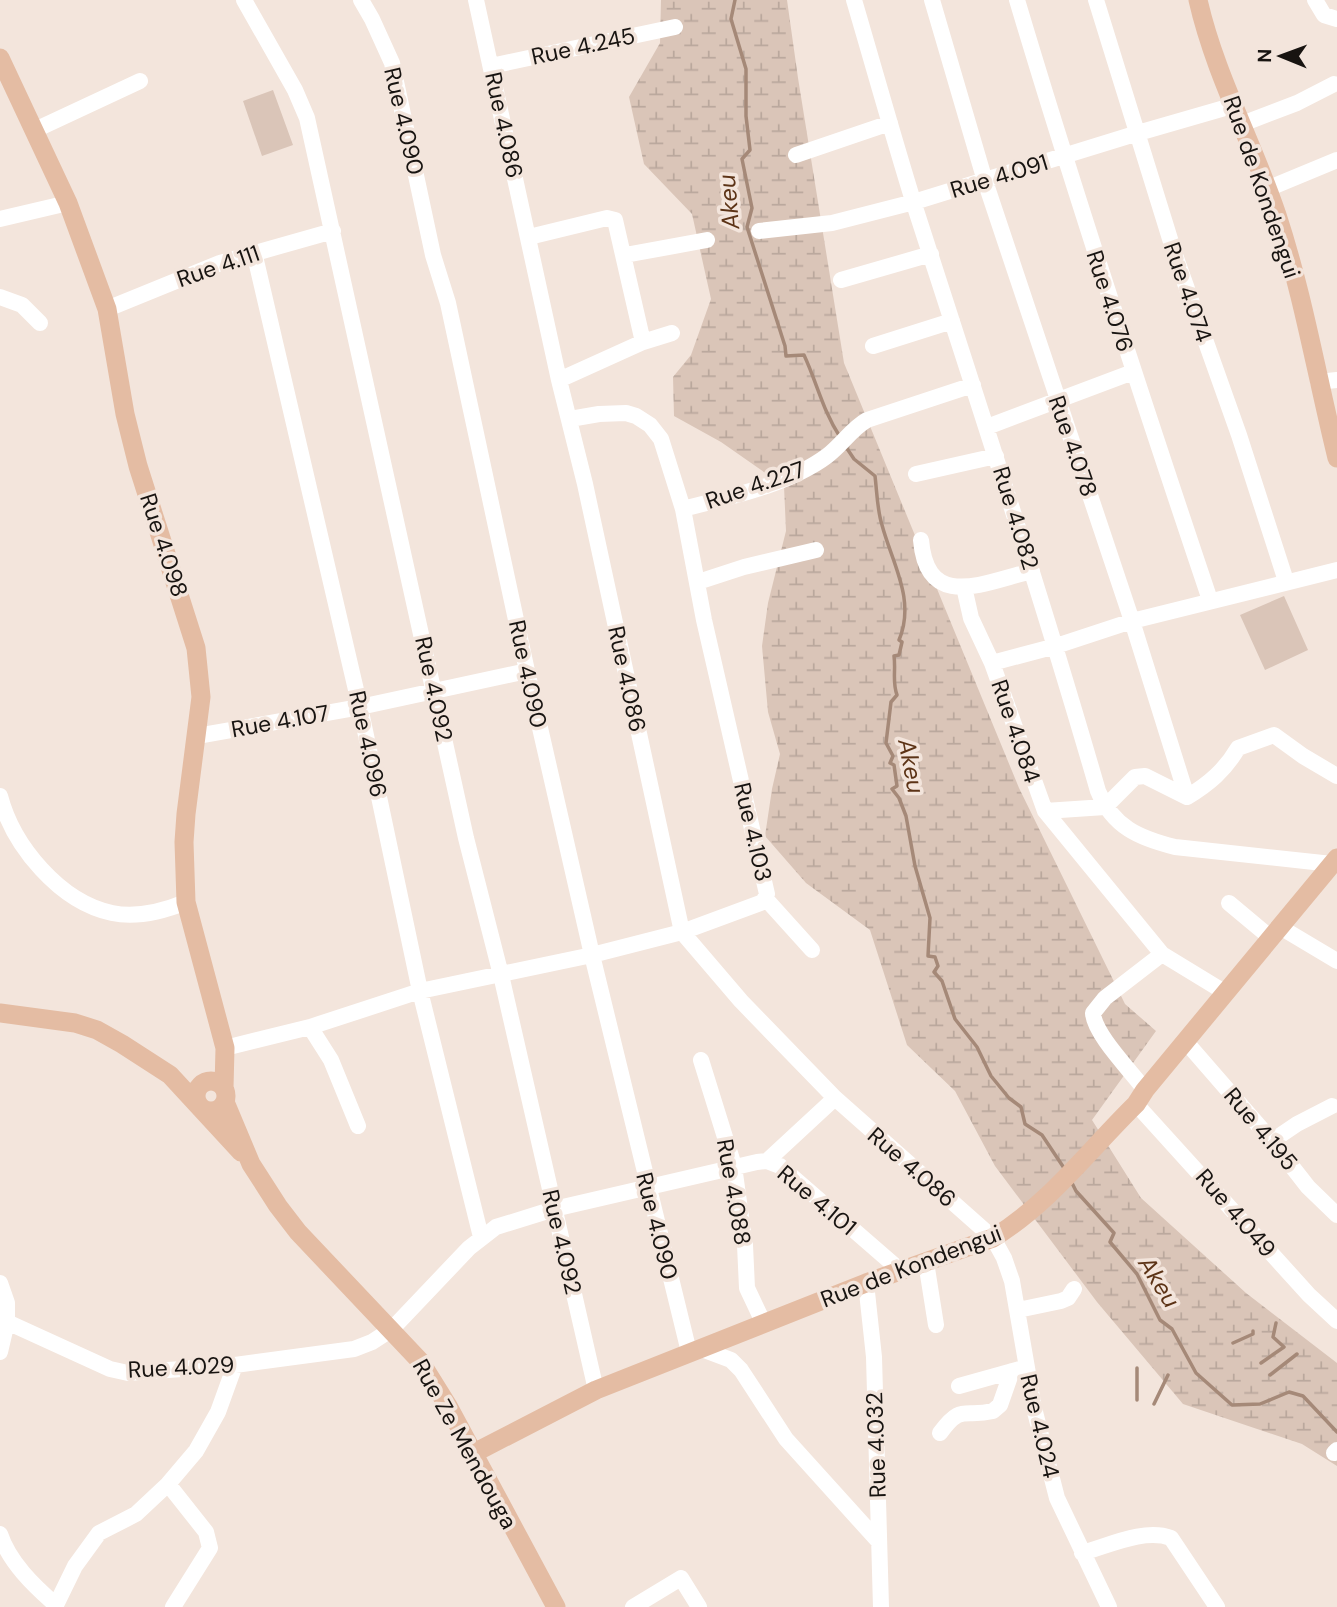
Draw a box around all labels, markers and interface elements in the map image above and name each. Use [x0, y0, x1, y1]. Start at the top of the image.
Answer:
street label: Rue 4.245 [528, 20, 638, 72]
north arrow [1246, 21, 1316, 91]
text: N [1252, 49, 1277, 63]
street label: Rue 4.090 [377, 64, 431, 178]
street label: Rue 4.086 [478, 69, 530, 181]
street label: Rue de Kondengui [1217, 92, 1307, 282]
street label: Rue 4.091 [947, 147, 1051, 205]
water label: Akeu [711, 173, 746, 232]
street label: Rue 4.111 [173, 238, 263, 294]
street label: Rue 4.074 [1157, 238, 1219, 346]
street label: Rue 4.076 [1079, 246, 1141, 356]
street label: Rue 4.078 [1042, 392, 1104, 500]
street label: Rue 4.227 [701, 454, 809, 516]
street label: Rue 4.082 [986, 463, 1046, 573]
street label: Rue 4.098 [133, 489, 195, 601]
street label: Rue 4.090 [502, 617, 554, 731]
street label: Rue 4.086 [601, 623, 653, 735]
street label: Rue 4.092 [408, 634, 460, 744]
street label: Rue 4.084 [984, 675, 1048, 787]
street label: Rue 4.096 [342, 688, 394, 800]
street label: Rue 4.107 [229, 698, 331, 744]
water label: Akeu [891, 735, 932, 796]
street label: Rue 4.103 [727, 780, 779, 884]
street label: Rue 4.195 [1217, 1081, 1305, 1177]
street label: Rue 4.086 [861, 1120, 963, 1214]
street label: Rue 4.088 [710, 1137, 758, 1247]
street label: Rue 4.101 [771, 1158, 863, 1242]
street label: Rue 4.049 [1189, 1162, 1283, 1264]
street label: Rue 4.090 [629, 1169, 685, 1283]
street label: Rue 4.092 [535, 1187, 589, 1297]
street label: Rue de Kondengui [816, 1218, 1006, 1314]
water label: Akeu [1131, 1249, 1187, 1313]
street label: Rue 4.029 [127, 1349, 235, 1385]
street label: Rue Ze Mendouga [406, 1354, 524, 1534]
street label: Rue 4.024 [1013, 1371, 1067, 1481]
street label: Rue 4.032 [859, 1391, 893, 1499]

